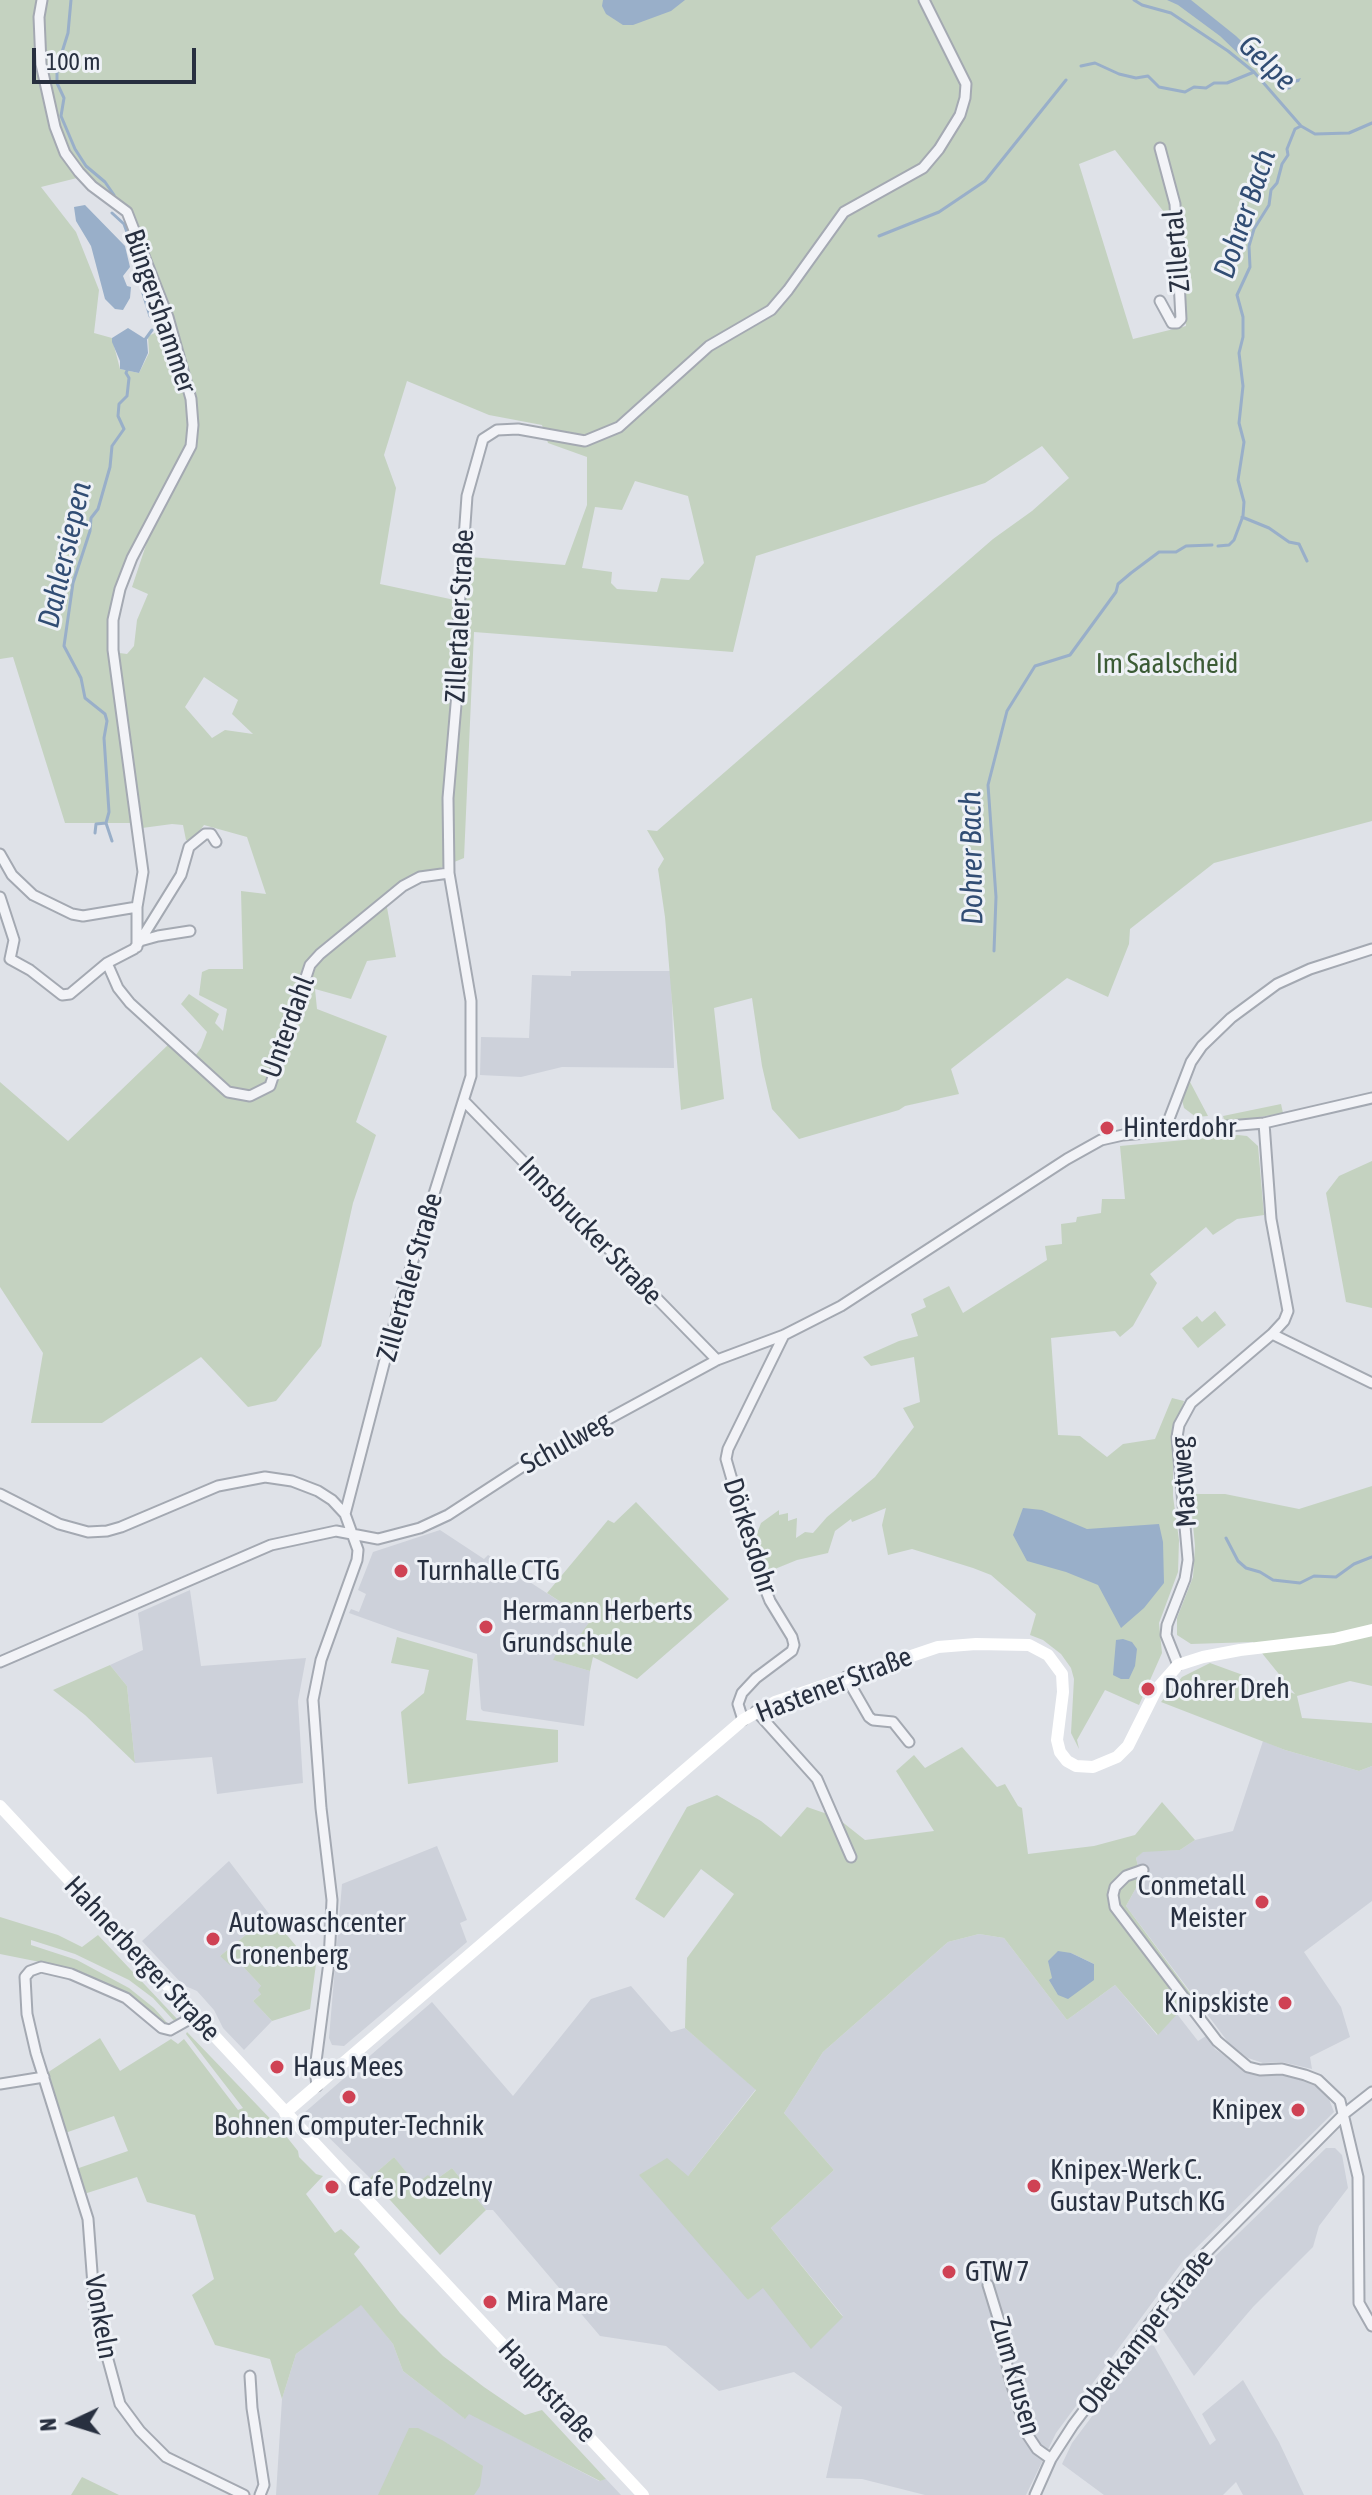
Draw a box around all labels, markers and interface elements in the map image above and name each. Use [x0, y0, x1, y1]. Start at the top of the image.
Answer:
water label: Gelpe [1231, 28, 1303, 98]
scale bar [36, 32, 200, 82]
text: 100 m [46, 48, 100, 75]
water label: Dohrer Bach [1206, 145, 1284, 283]
street label: Zillertal [1157, 208, 1197, 294]
street label: Büngershammer [116, 225, 204, 397]
water label: Dahlersiepen [31, 478, 99, 632]
street label: Zillertaler Straße [439, 528, 481, 704]
park label: Im Saalscheid [1096, 647, 1238, 681]
water label: Dohrer Bach [953, 791, 991, 925]
street label: Unterdahl [254, 971, 322, 1083]
place label: Hinterdohr [1123, 1111, 1236, 1145]
marker: Hinterdohr [1098, 1119, 1116, 1137]
street label: Innsbrucker Straße [511, 1150, 669, 1312]
street label: Zillertaler Straße [370, 1189, 450, 1365]
street label: Schulweg [515, 1405, 617, 1481]
street label: Mastweg [1164, 1435, 1204, 1529]
street label: Dörkesdohr [716, 1474, 784, 1598]
place label: Turnhalle CTG [417, 1554, 560, 1588]
marker: Turnhalle CTG [392, 1562, 410, 1580]
place label: Hermann Herberts Grundschule [502, 1594, 693, 1660]
marker: Hermann Herberts Grundschule [477, 1618, 495, 1636]
street label: Hastener Straße [751, 1640, 917, 1730]
place label: Dohrer Dreh [1164, 1672, 1290, 1706]
marker: Dohrer Dreh [1139, 1680, 1157, 1698]
street label: Hahnerberger Straße [57, 1869, 227, 2049]
place label: Conmetall Meister [1138, 1869, 1246, 1935]
marker: Conmetall Meister [1253, 1893, 1271, 1911]
place label: Autowaschcenter Cronenberg [229, 1906, 406, 1972]
marker: Autowaschcenter Cronenberg [204, 1930, 222, 1948]
place label: Knipskiste [1164, 1986, 1269, 2020]
marker: Knipskiste [1276, 1994, 1294, 2012]
place label: Haus Mees [293, 2050, 403, 2084]
marker: Haus Mees [268, 2058, 286, 2076]
marker: Bohnen Computer-Technik [340, 2088, 358, 2106]
place label: Knipex [1211, 2093, 1282, 2127]
marker: Knipex [1289, 2101, 1307, 2119]
place label: Bohnen Computer-Technik [214, 2109, 484, 2143]
place label: Knipex-Werk C. Gustav Putsch KG [1050, 2153, 1225, 2219]
place label: Cafe Podzelny [348, 2170, 493, 2204]
marker: Knipex-Werk C. Gustav Putsch KG [1025, 2177, 1043, 2195]
marker: Cafe Podzelny [323, 2178, 341, 2196]
street label: Oberkamper Straße [1071, 2243, 1221, 2421]
place label: GTW 7 [965, 2255, 1029, 2289]
marker: GTW 7 [940, 2263, 958, 2281]
street label: Vonkeln [77, 2272, 125, 2362]
place label: Mira Mare [506, 2285, 609, 2319]
marker: Mira Mare [481, 2293, 499, 2311]
street label: Zum Krusen [982, 2313, 1048, 2439]
street label: Hauptstraße [491, 2332, 603, 2450]
north arrow [32, 2383, 112, 2463]
text: N [35, 2417, 61, 2432]

